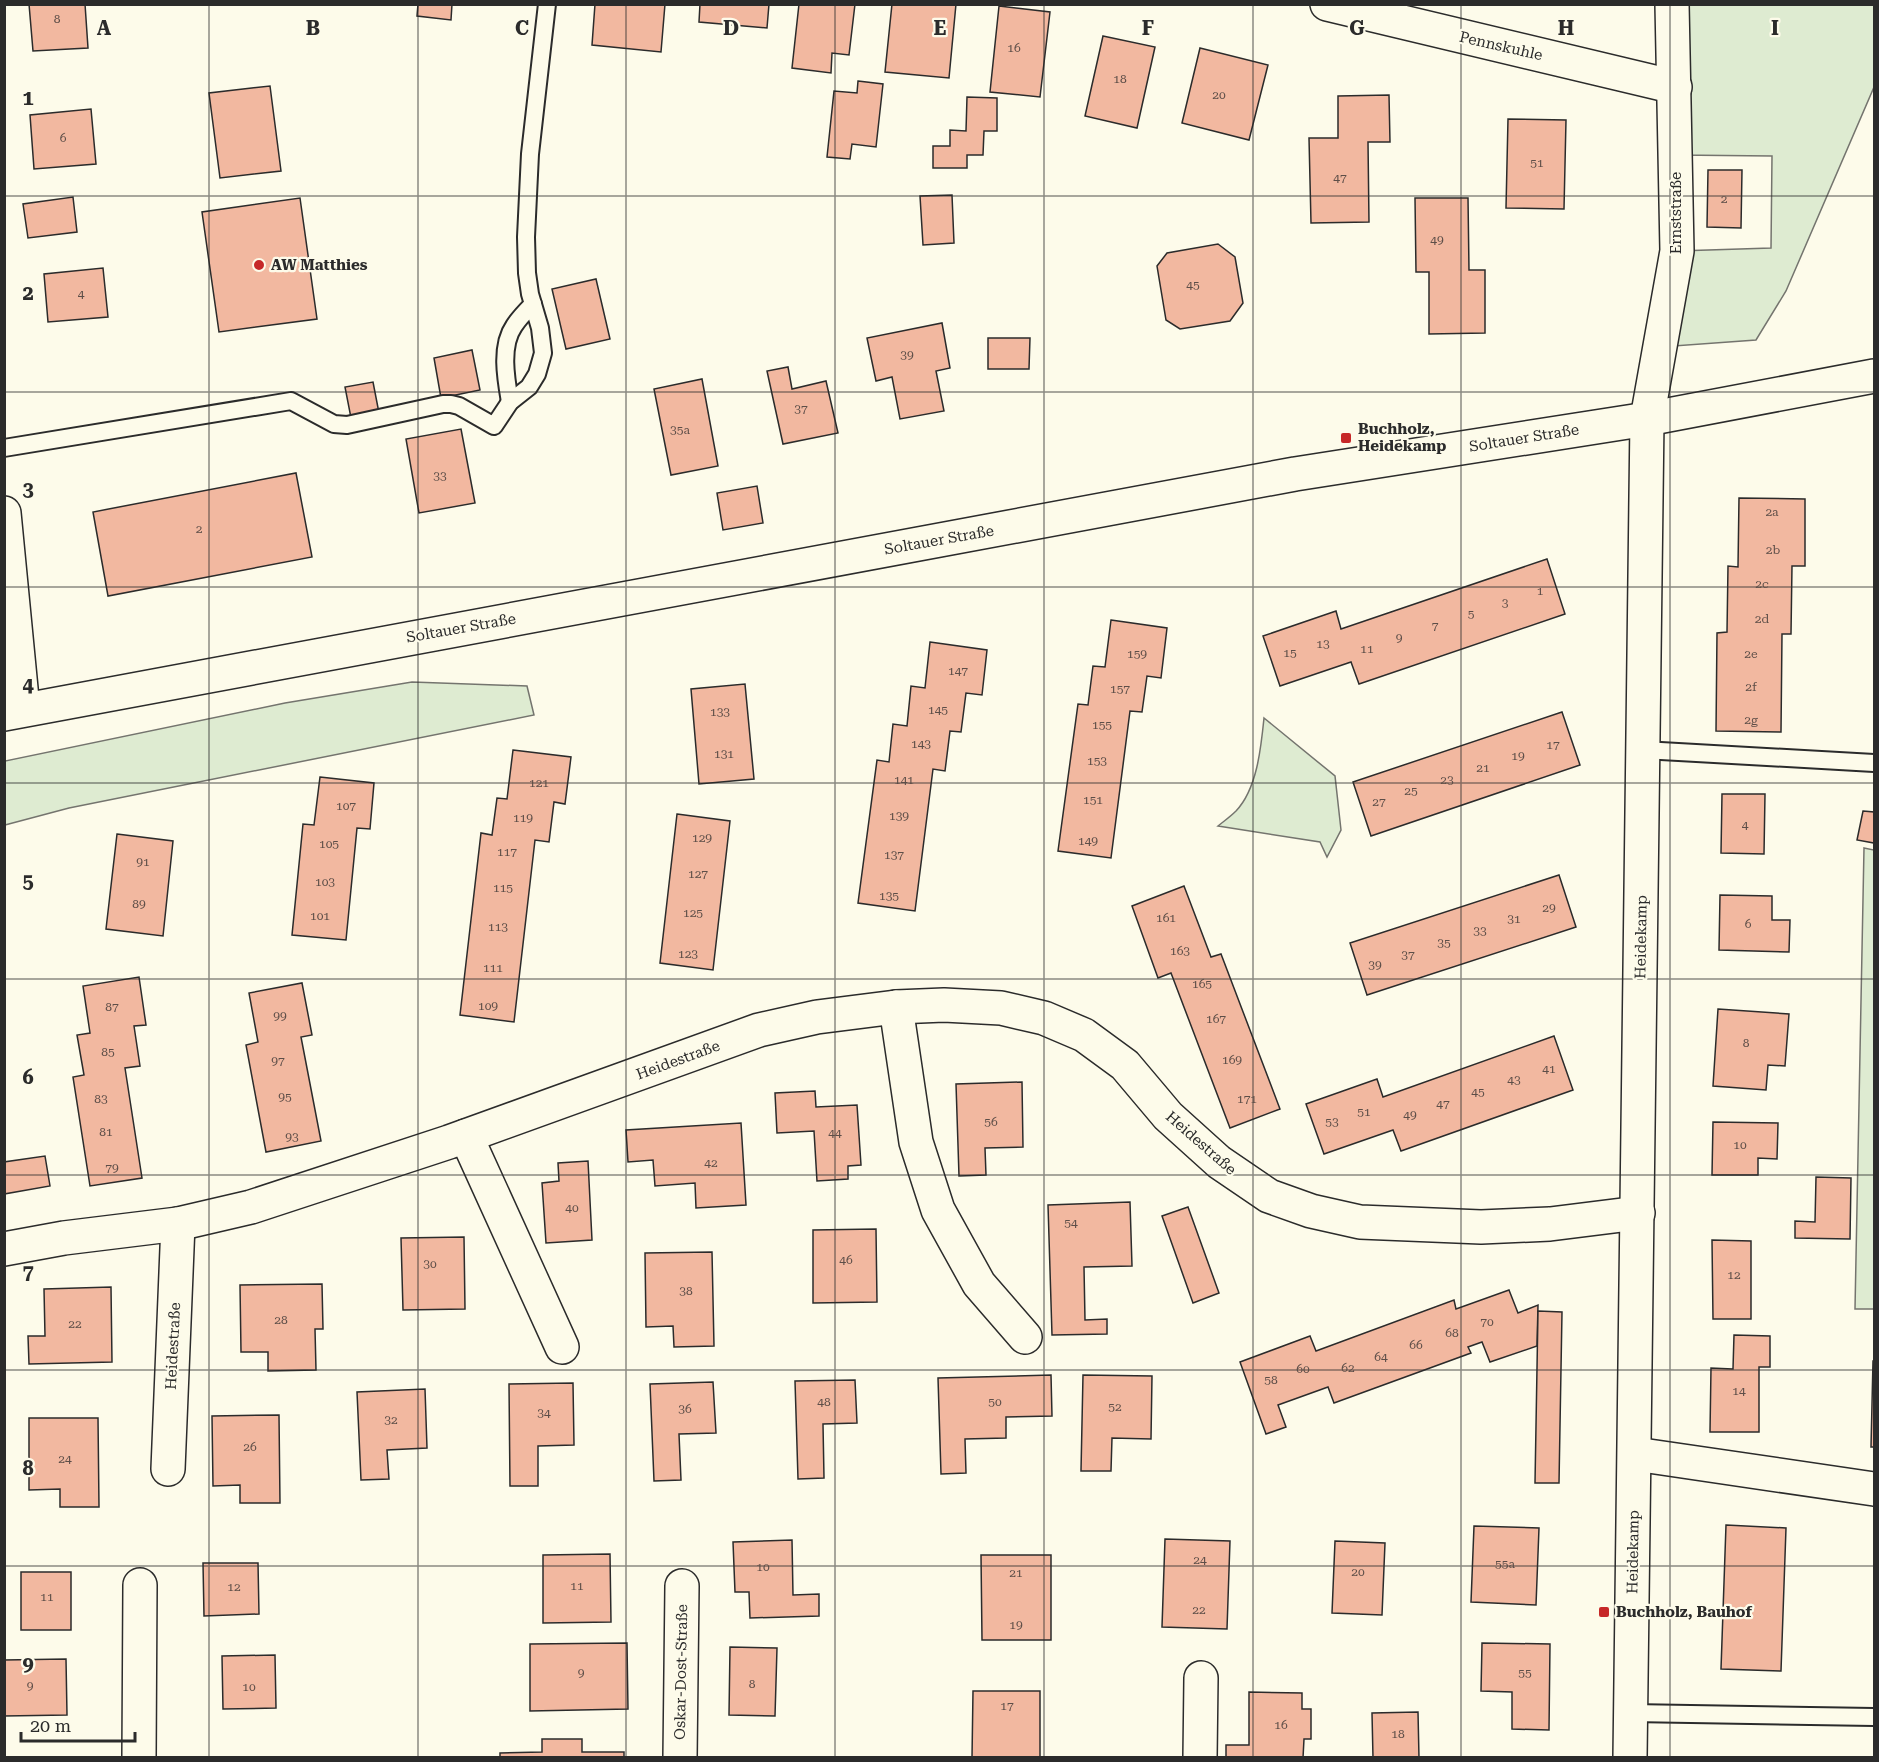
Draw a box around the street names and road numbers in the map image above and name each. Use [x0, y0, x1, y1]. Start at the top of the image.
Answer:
street label: Pennskuhle [1458, 28, 1544, 64]
street label: Ernststraße [1667, 172, 1685, 254]
street label: Soltauer Straße [1468, 420, 1580, 456]
street label: Soltauer Straße [883, 521, 995, 559]
street label: Soltauer Straße [405, 609, 517, 647]
street label: Heidekamp [1631, 895, 1651, 979]
street label: Heidestraße [634, 1037, 722, 1083]
street label: Heidestraße [1162, 1107, 1240, 1179]
street label: Heidestraße [162, 1302, 184, 1390]
street label: Heidekamp [1623, 1510, 1643, 1594]
street label: Oskar-Dost-Straße [671, 1604, 691, 1740]

